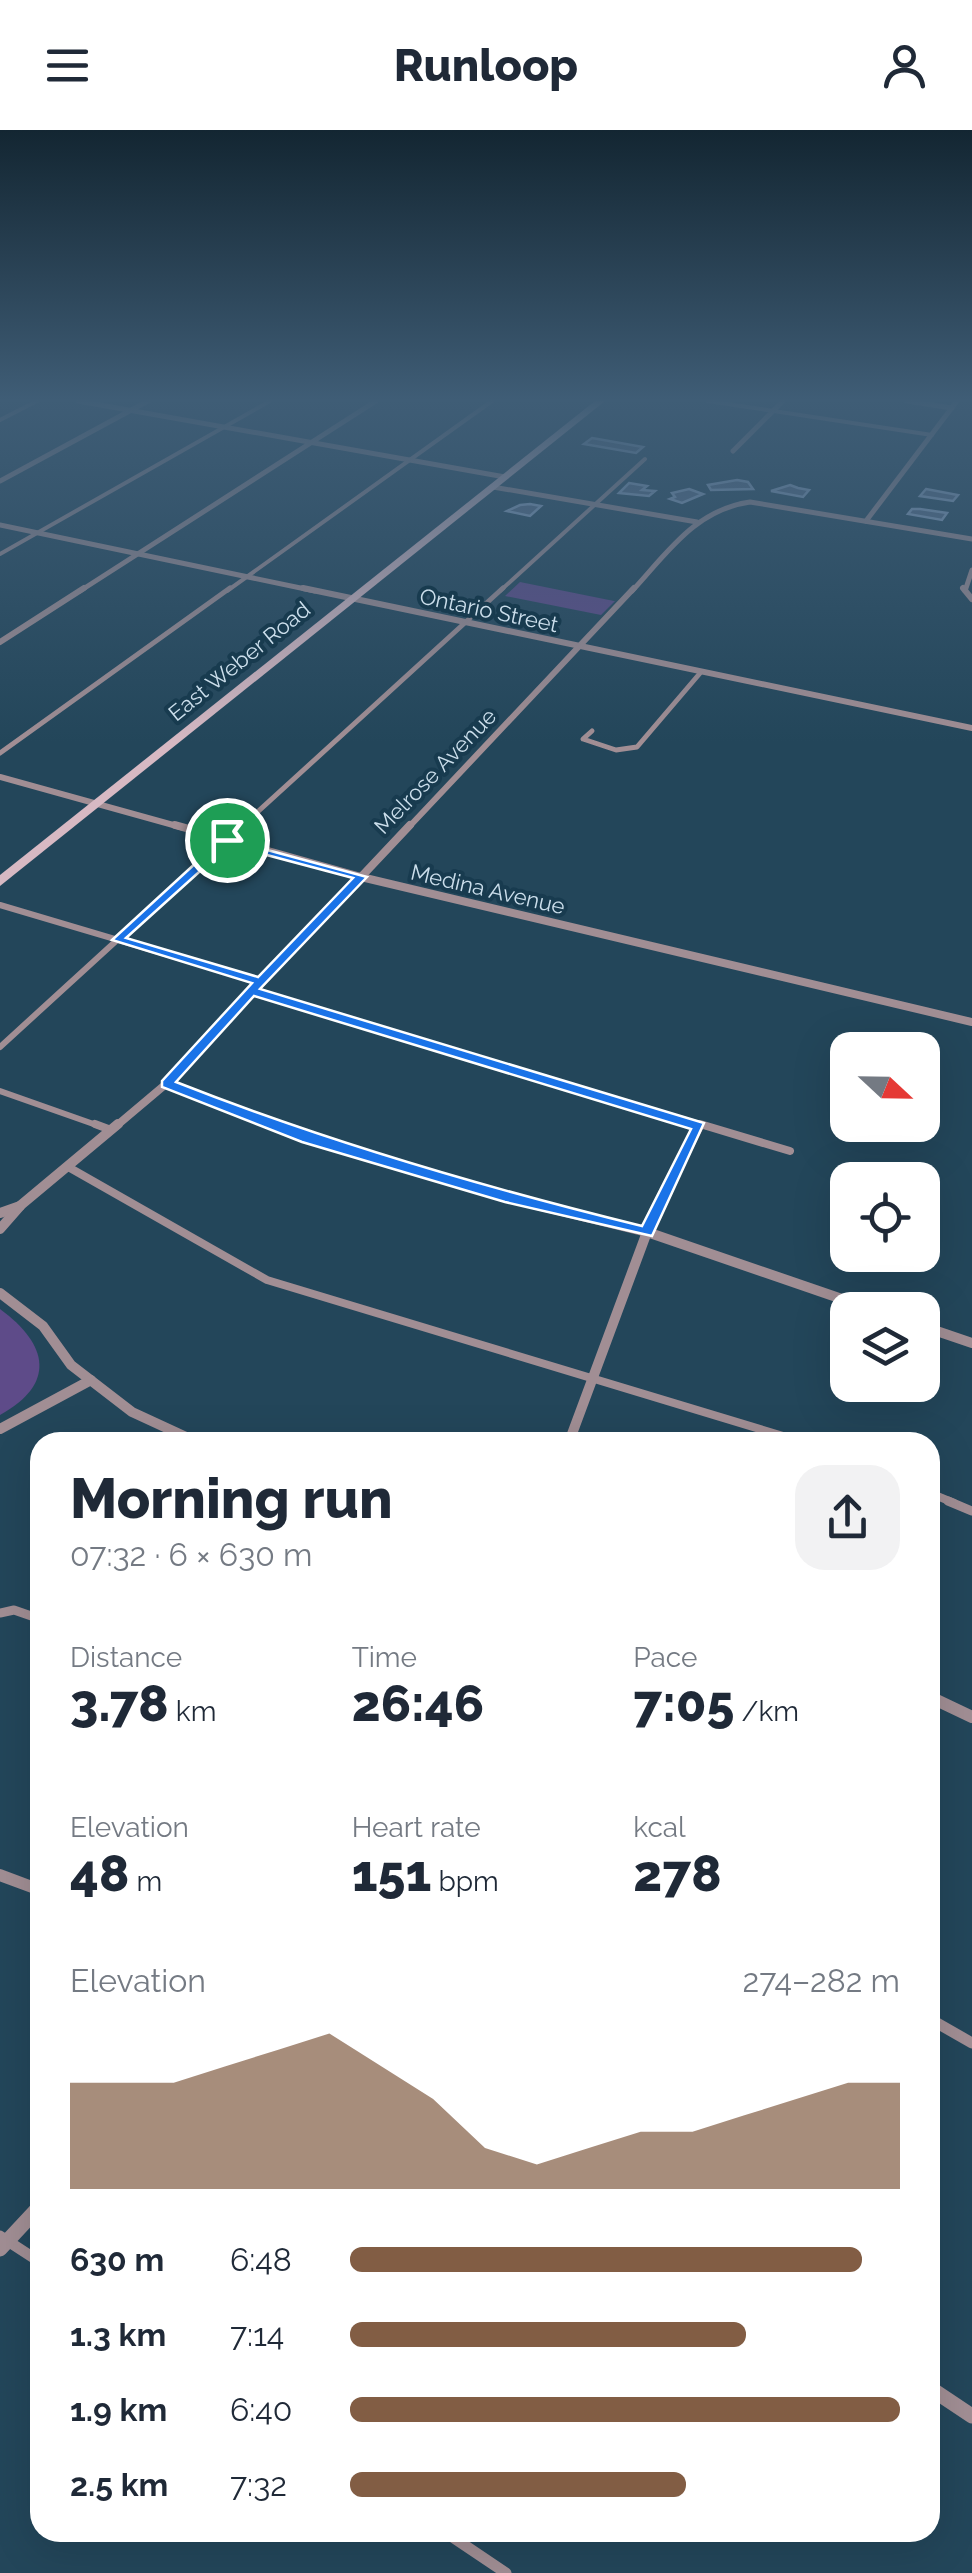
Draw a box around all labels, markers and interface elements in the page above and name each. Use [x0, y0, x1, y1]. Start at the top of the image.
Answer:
icon: menu [40, 38, 95, 93]
icon: person [877, 38, 932, 93]
text: Runloop [394, 39, 578, 92]
street label: Ontario Street [417, 583, 561, 637]
street label: East Weber Road [163, 596, 315, 726]
street label: Melrose Avenue [369, 703, 501, 839]
pin [185, 798, 270, 883]
icon: arrive [200, 813, 255, 868]
street label: Medina Avenue [408, 859, 568, 919]
north arrow [830, 1032, 940, 1142]
map controls [830, 1032, 940, 1402]
button: locate [830, 1162, 940, 1272]
button: layers [830, 1292, 940, 1402]
button: share [795, 1465, 900, 1570]
text: Morning run [70, 1466, 393, 1531]
text: 07:32 · 6 × 630 m [70, 1536, 312, 1573]
text: Distance [70, 1641, 182, 1674]
text: Time [352, 1641, 417, 1674]
text: Pace [633, 1641, 698, 1674]
text: 3.78 [70, 1674, 169, 1733]
text: 26:46 [352, 1674, 484, 1733]
text: 7:05 [633, 1674, 734, 1733]
text: km [169, 1695, 216, 1728]
text: /km [734, 1695, 799, 1728]
text: Elevation [70, 1811, 189, 1844]
text: Heart rate [352, 1811, 481, 1844]
text: kcal [633, 1811, 686, 1844]
text: 48 [70, 1844, 129, 1903]
text: 151 [352, 1844, 431, 1903]
text: 278 [633, 1844, 721, 1903]
text: m [129, 1865, 162, 1898]
text: bpm [431, 1865, 499, 1898]
text: Elevation [70, 1962, 206, 1999]
text: 274–282 m [742, 1962, 900, 1999]
text: 630 m [70, 2241, 164, 2278]
text: 6:48 [230, 2241, 292, 2278]
text: 1.3 km [70, 2316, 166, 2353]
text: 7:14 [230, 2316, 284, 2353]
text: 1.9 km [70, 2391, 167, 2428]
text: 6:40 [230, 2391, 292, 2428]
text: 2.5 km [70, 2466, 168, 2503]
text: 7:32 [230, 2466, 287, 2503]

